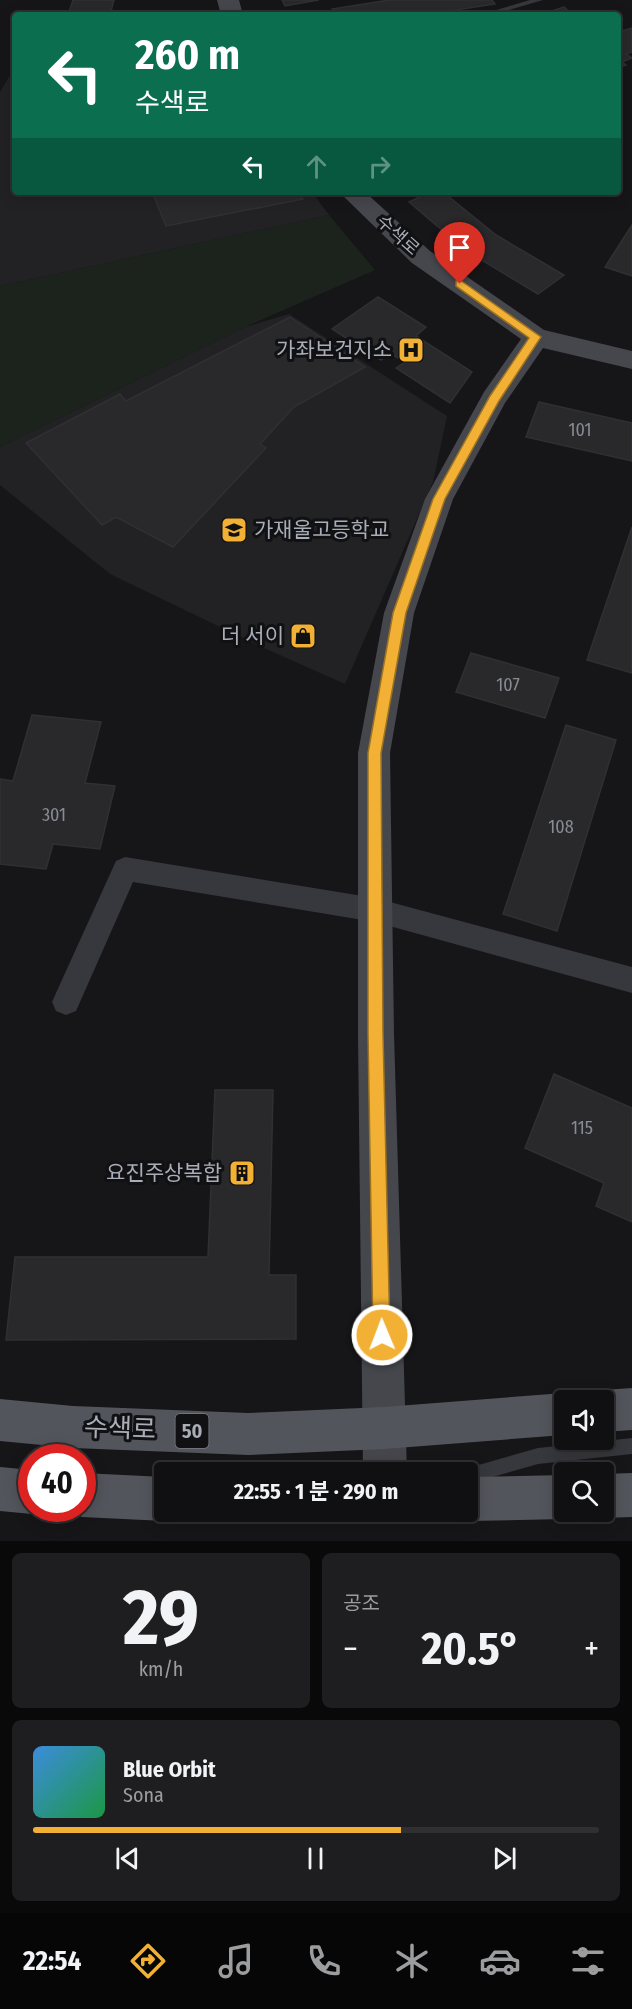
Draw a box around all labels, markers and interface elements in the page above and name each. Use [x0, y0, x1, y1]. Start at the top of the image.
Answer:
text: 260 m [135, 30, 240, 80]
icon: left [36, 36, 114, 114]
text: 수색로 [135, 87, 210, 119]
icon: left [237, 150, 270, 183]
icon: ahead [300, 150, 333, 183]
icon: right [363, 150, 396, 183]
street label: 수색로 [372, 210, 424, 260]
pin [434, 222, 485, 284]
icon: arrive [443, 231, 476, 264]
hospital icon: 가좌보건지소 [396, 335, 426, 365]
place label: 가좌보건지소 [276, 337, 392, 363]
house number: 101 [569, 419, 591, 441]
school or university icon: 가재울고등학교 [219, 515, 249, 545]
place label: 가재울고등학교 [254, 517, 389, 543]
shop icon: 더 서이 [288, 621, 318, 651]
place label: 더 서이 [221, 623, 284, 649]
house number: 107 [496, 674, 520, 696]
house number: 301 [42, 804, 66, 826]
house number: 108 [548, 816, 574, 838]
house number: 115 [571, 1117, 593, 1139]
building icon: 요진주상복합 [227, 1158, 257, 1188]
place label: 요진주상복합 [106, 1160, 222, 1186]
position arrow [350, 1303, 414, 1367]
map controls [554, 1390, 614, 1522]
button: sound [554, 1390, 614, 1450]
street label: 수색로 [84, 1412, 156, 1445]
road number: 50 [176, 1414, 208, 1448]
speed limit sign: 40 [18, 1444, 96, 1522]
button: search [554, 1462, 614, 1522]
text: 22:55 · 1 분 · 290 m [234, 1478, 398, 1505]
text: 29 [123, 1571, 199, 1665]
text: 공조 [343, 1591, 380, 1615]
text: 20.5° [421, 1622, 520, 1676]
text: − [343, 1629, 358, 1669]
text: + [584, 1629, 599, 1669]
text: km/h [139, 1657, 183, 1681]
text: Blue Orbit [123, 1756, 216, 1783]
text: Sona [123, 1783, 164, 1807]
icon: previous [111, 1842, 144, 1875]
icon: pause [299, 1842, 332, 1875]
icon: next [488, 1842, 521, 1875]
icon: directions [127, 1940, 169, 1982]
icon: music [215, 1940, 257, 1982]
icon: phone [303, 1940, 345, 1982]
icon: climate [391, 1940, 433, 1982]
icon: car [479, 1940, 521, 1982]
icon: filters [567, 1940, 609, 1982]
text: 22:54 [23, 1945, 82, 1977]

